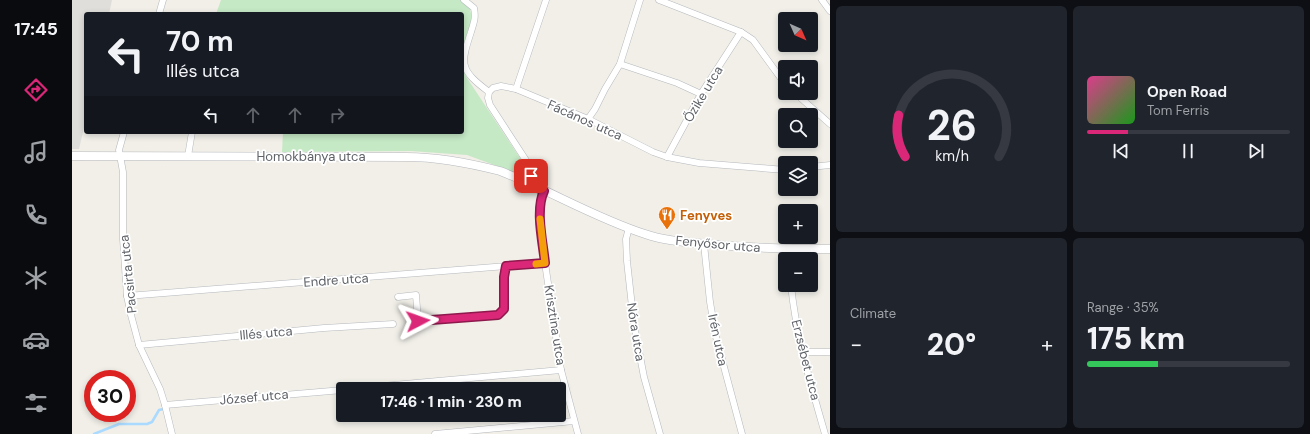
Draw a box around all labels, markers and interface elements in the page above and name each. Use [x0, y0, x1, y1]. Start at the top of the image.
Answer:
north arrow [778, 12, 818, 52]
map controls [778, 12, 818, 292]
text: 17:45 [14, 17, 58, 41]
text: 70 m [166, 23, 234, 60]
icon: left [100, 28, 152, 80]
text: Illés utca [166, 59, 240, 83]
button: sound [778, 60, 818, 100]
street label: Őzike utca [680, 63, 726, 125]
icon: directions [22, 76, 50, 104]
text: Open Road [1147, 82, 1227, 102]
street label: Fácános utca [545, 96, 625, 144]
text: 26 [926, 99, 977, 153]
text: Tom Ferris [1147, 102, 1209, 119]
icon: left [200, 104, 222, 126]
icon: ahead [242, 104, 264, 126]
icon: ahead [284, 104, 306, 126]
icon: right [326, 104, 348, 126]
button: search [778, 108, 818, 148]
icon: music [22, 138, 50, 166]
icon: previous [1110, 140, 1132, 162]
icon: pause [1177, 140, 1199, 162]
icon: next [1245, 140, 1267, 162]
text: km/h [935, 147, 968, 165]
street label: Homokbánya utca [256, 148, 366, 165]
button: layers [778, 156, 818, 196]
pin [514, 159, 548, 193]
icon: arrive [520, 165, 542, 187]
icon: phone [22, 201, 50, 229]
button: + [778, 204, 818, 244]
restaurant icon: Fenyves [657, 205, 677, 230]
place label: Fenyves [680, 207, 732, 224]
street label: Fenyősor utca [675, 232, 761, 256]
street label: Pacsirta utca [115, 234, 141, 314]
button: − [778, 252, 818, 292]
icon: climate [22, 264, 50, 292]
street label: Endre utca [303, 269, 369, 291]
street label: Krisztina utca [540, 284, 570, 366]
text: Range · 35% [1087, 299, 1159, 316]
position arrow [397, 300, 439, 342]
street label: Nóra utca [623, 302, 649, 362]
text: Climate [850, 305, 896, 322]
street label: Irén utca [704, 312, 732, 368]
street label: Erzsébet utca [788, 318, 824, 402]
text: 175 km [1087, 319, 1185, 358]
street label: Illés utca [239, 322, 293, 344]
text: 20° [927, 325, 976, 364]
icon: car [22, 326, 50, 354]
text: − [850, 330, 862, 359]
text: + [1041, 330, 1053, 359]
speed limit sign: 30 [84, 370, 136, 422]
street label: József utca [219, 386, 289, 408]
icon: filters [22, 389, 50, 417]
text: 17:46 · 1 min · 230 m [380, 392, 522, 412]

